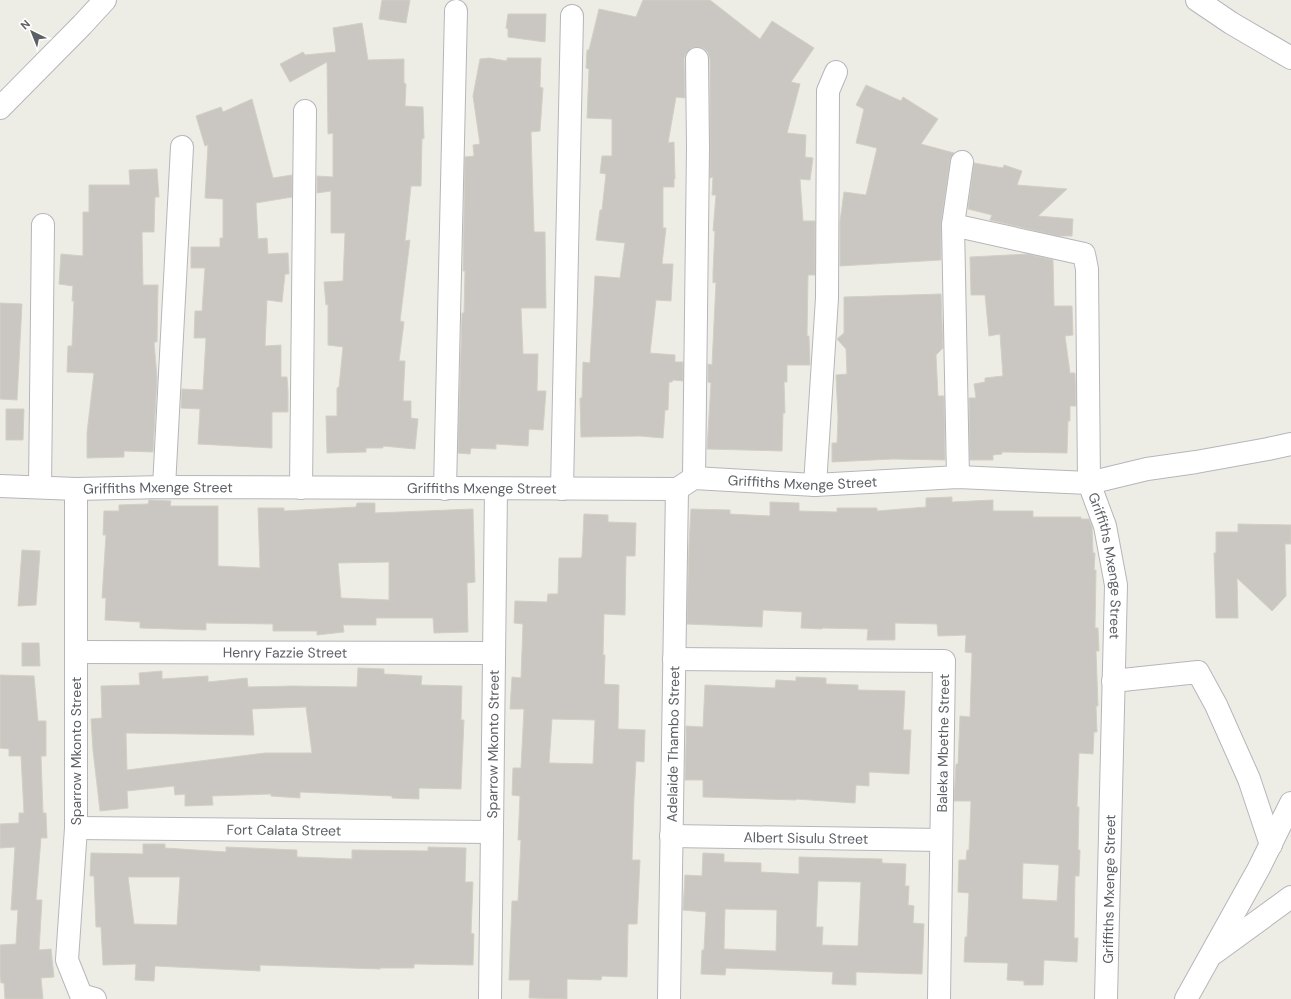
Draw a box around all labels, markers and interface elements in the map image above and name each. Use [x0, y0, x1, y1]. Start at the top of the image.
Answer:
north arrow [12, 12, 52, 52]
text: N [17, 17, 33, 33]
street label: Griffiths Mxenge Street [727, 471, 878, 494]
street label: Griffiths Mxenge Street [83, 478, 233, 498]
street label: Griffiths Mxenge Street [407, 479, 557, 498]
street label: Griffiths Mxenge Street [1084, 490, 1125, 640]
street label: Henry Fazzie Street [223, 643, 347, 662]
street label: Adelaide Thambo Street [663, 665, 683, 823]
street label: Sparrow Mkonto Street [483, 669, 503, 819]
street label: Baleka Mbethe Street [933, 674, 953, 812]
street label: Sparrow Mkonto Street [67, 677, 85, 825]
street label: Griffiths Mxenge Street [1099, 814, 1119, 964]
street label: Fort Calata Street [227, 820, 341, 840]
street label: Albert Sisulu Street [743, 828, 868, 848]

